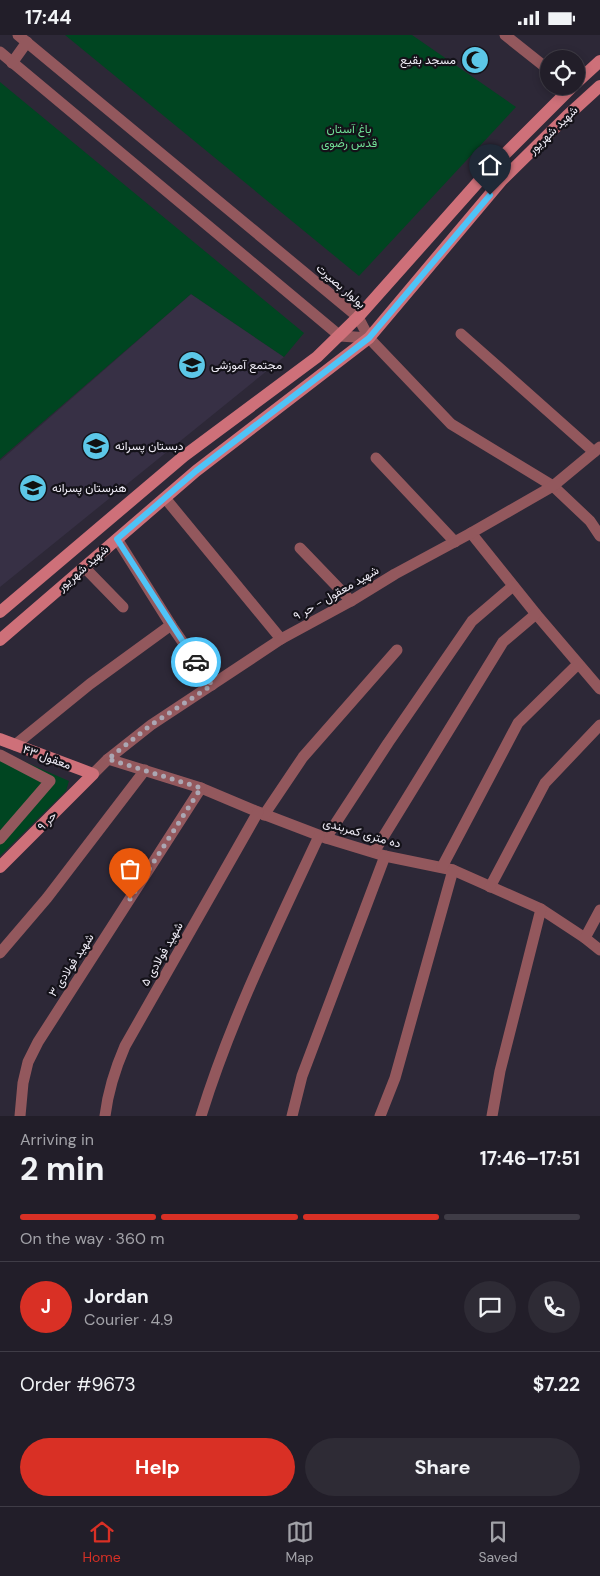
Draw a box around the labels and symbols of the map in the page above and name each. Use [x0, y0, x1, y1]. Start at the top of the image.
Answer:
mosque icon: مسجد بقیع [460, 45, 490, 75]
place label: مسجد بقیع [400, 52, 456, 69]
street label: شهید شهریور [524, 102, 581, 158]
park label: باغ آستان قدس رضوی [321, 121, 377, 151]
pin [469, 144, 511, 195]
street label: بولوار بصیرت [313, 260, 369, 312]
school or university icon: مجتمع آموزشی [177, 350, 207, 380]
place label: مجتمع آموزشی [211, 357, 282, 374]
school or university icon: دبستان پسرانه [81, 431, 111, 461]
place label: دبستان پسرانه [115, 438, 184, 454]
school or university icon: هنرستان پسرانه [18, 473, 48, 503]
place label: هنرستان پسرانه [52, 480, 127, 496]
street label: شهید شهریور [53, 541, 112, 595]
street label: شهید معقول - حر ۹ [290, 562, 382, 624]
courier [171, 637, 221, 687]
street label: معقول ۴۳ [21, 741, 73, 773]
street label: حر ۹ [34, 808, 60, 834]
street label: ده متری کمربندی [321, 814, 403, 852]
pin [109, 848, 151, 899]
street label: شهید فولادی ۵ [137, 919, 187, 989]
street label: شهید فولادی ۳ [45, 930, 97, 1000]

